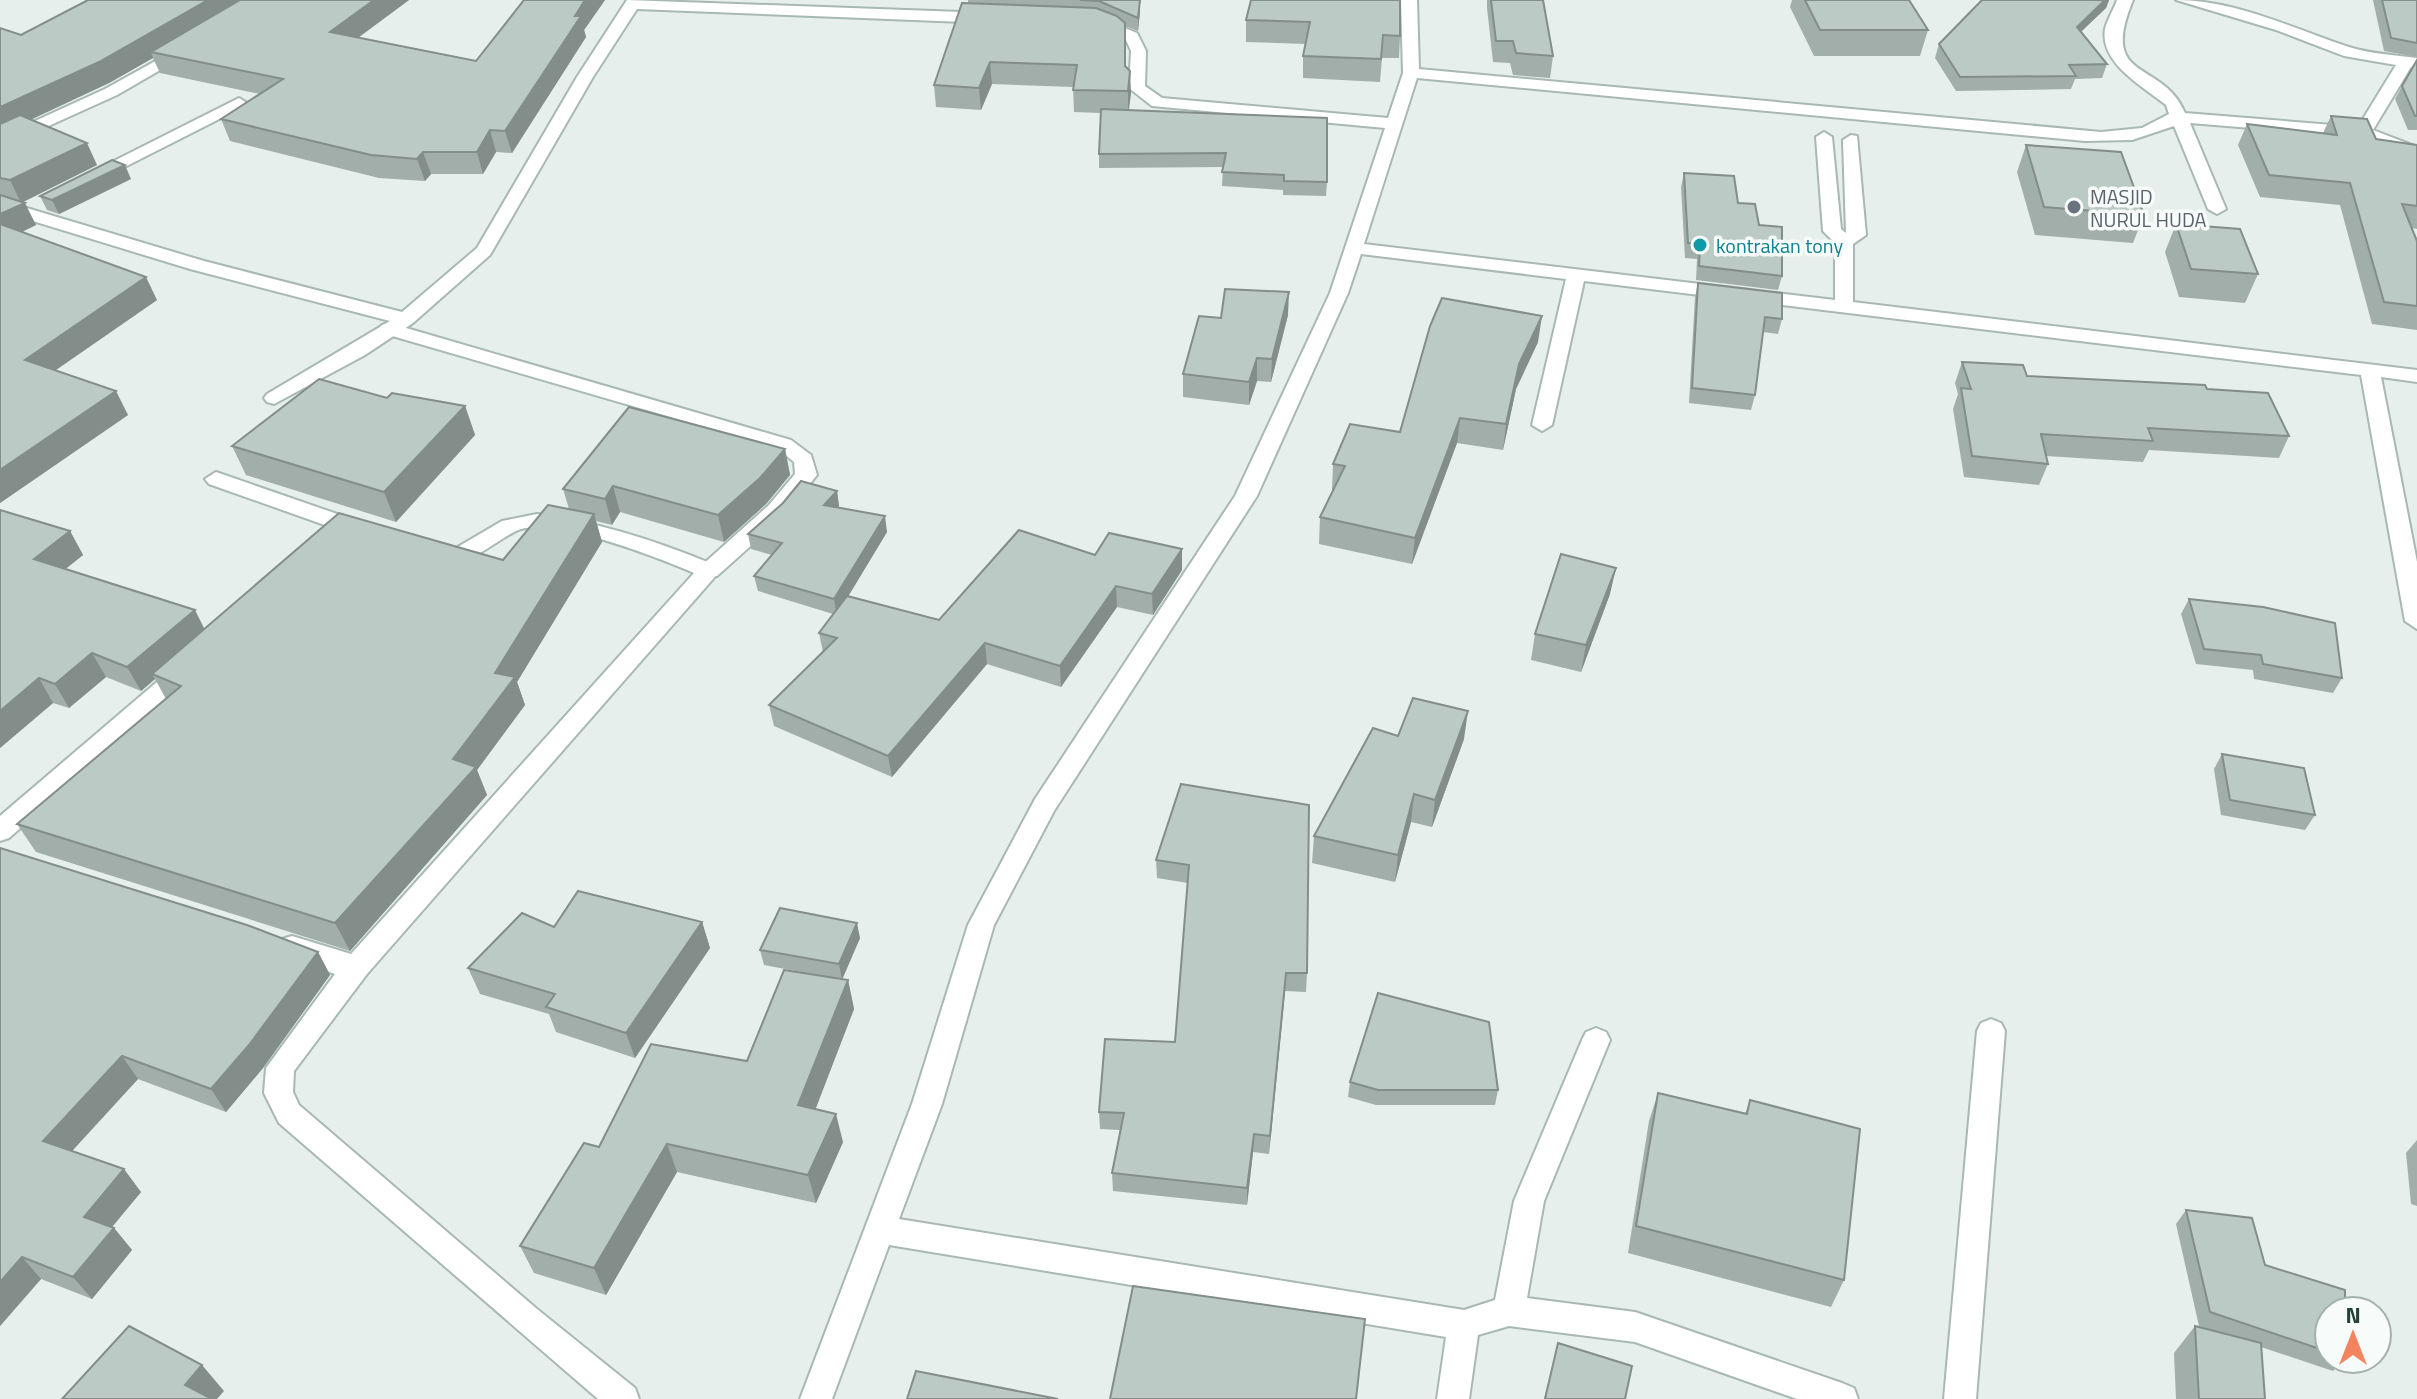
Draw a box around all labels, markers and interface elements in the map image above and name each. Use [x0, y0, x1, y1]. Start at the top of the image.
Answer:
place label: MASJID NURUL HUDA [2090, 181, 2207, 235]
marker: MASJID NURUL HUDA [2065, 198, 2083, 216]
place label: kontrakan tony [1716, 230, 1843, 261]
marker: kontrakan tony [1691, 236, 1709, 254]
north arrow [2313, 1295, 2393, 1375]
text: N [2345, 1298, 2361, 1332]

